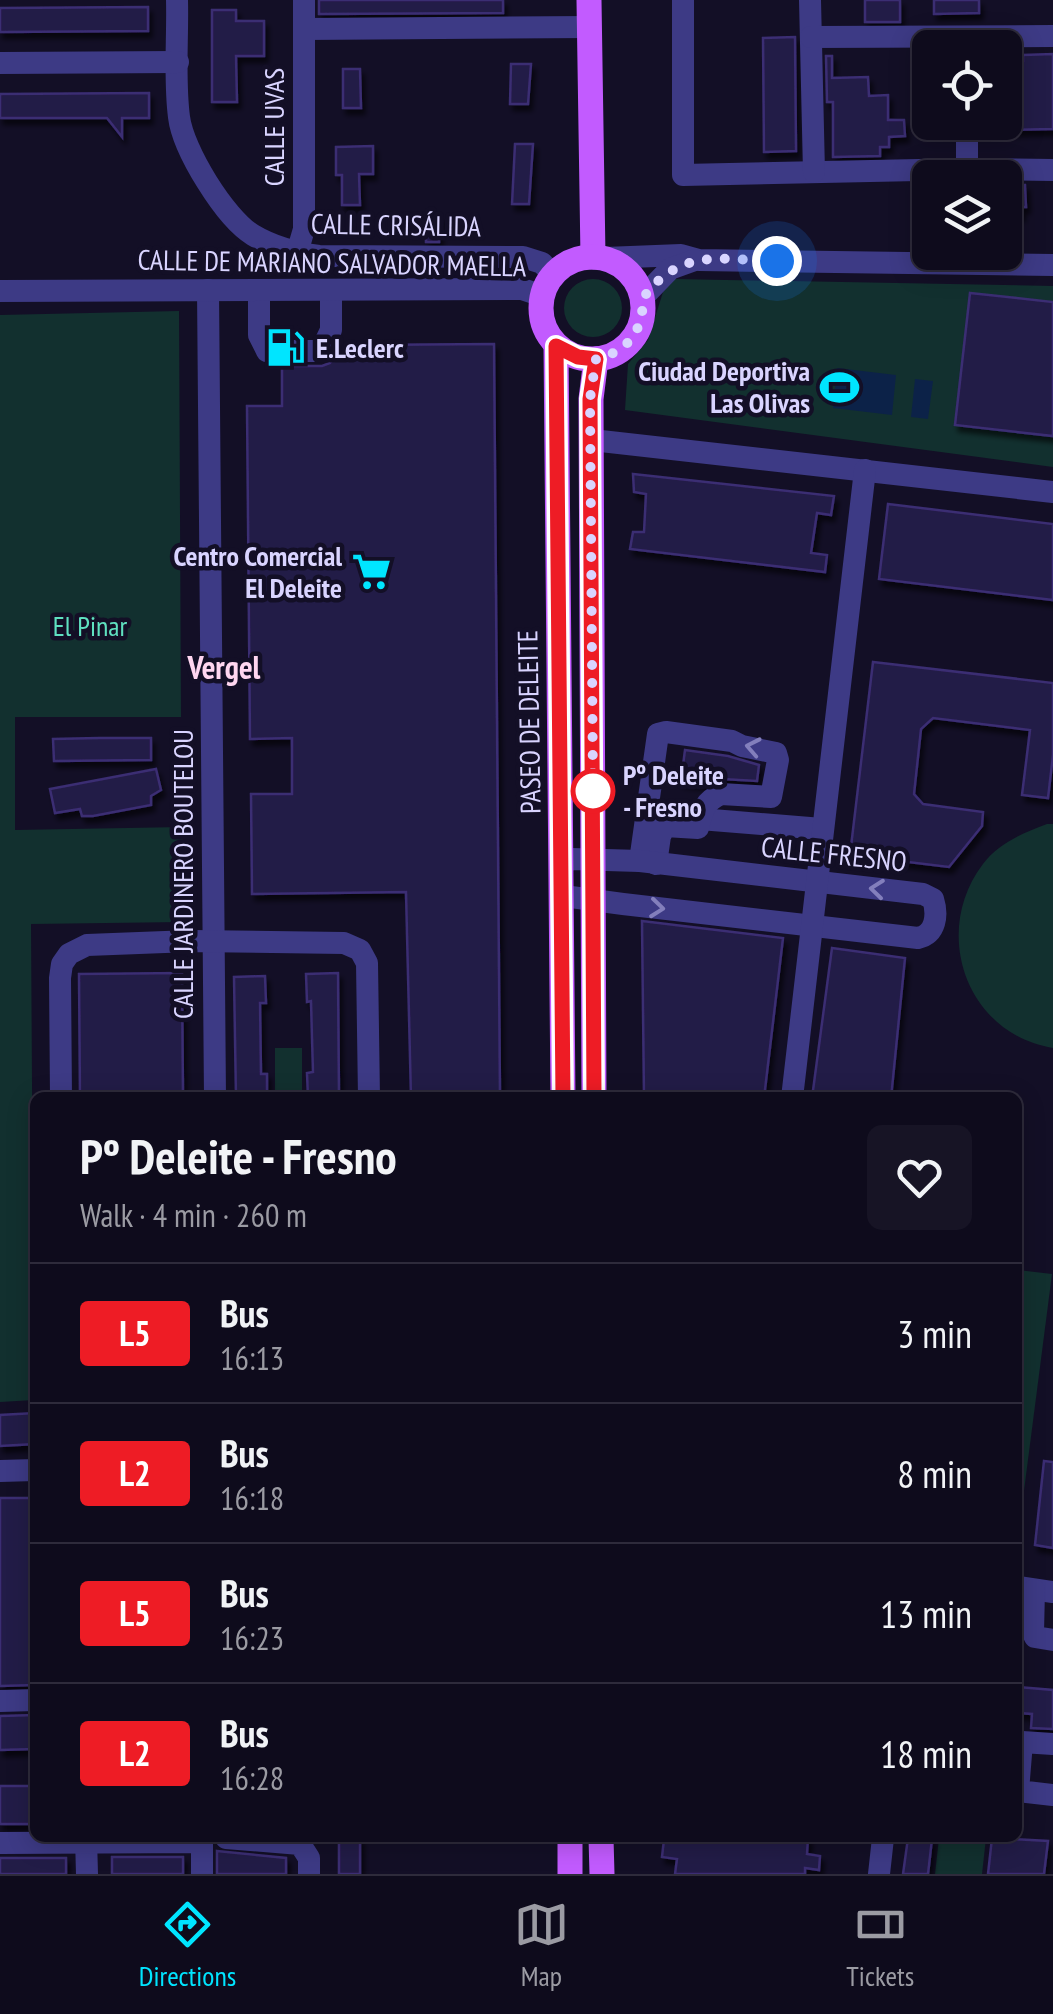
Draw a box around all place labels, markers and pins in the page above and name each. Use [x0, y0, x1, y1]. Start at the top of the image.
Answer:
fuel station icon: E.Leclerc [265, 327, 307, 369]
place label: E.Leclerc [316, 329, 404, 366]
place label: Ciudad Deportiva Las Olivas [638, 352, 810, 421]
sports icon: Ciudad Deportiva Las Olivas [819, 366, 861, 408]
place label: Centro Comercial El Deleite [174, 537, 342, 606]
supermarket icon: Centro Comercial El Deleite [351, 551, 393, 593]
place label: Pº Deleite - Fresno [623, 756, 724, 825]
marker: Pº Deleite - Fresno [572, 770, 614, 812]

